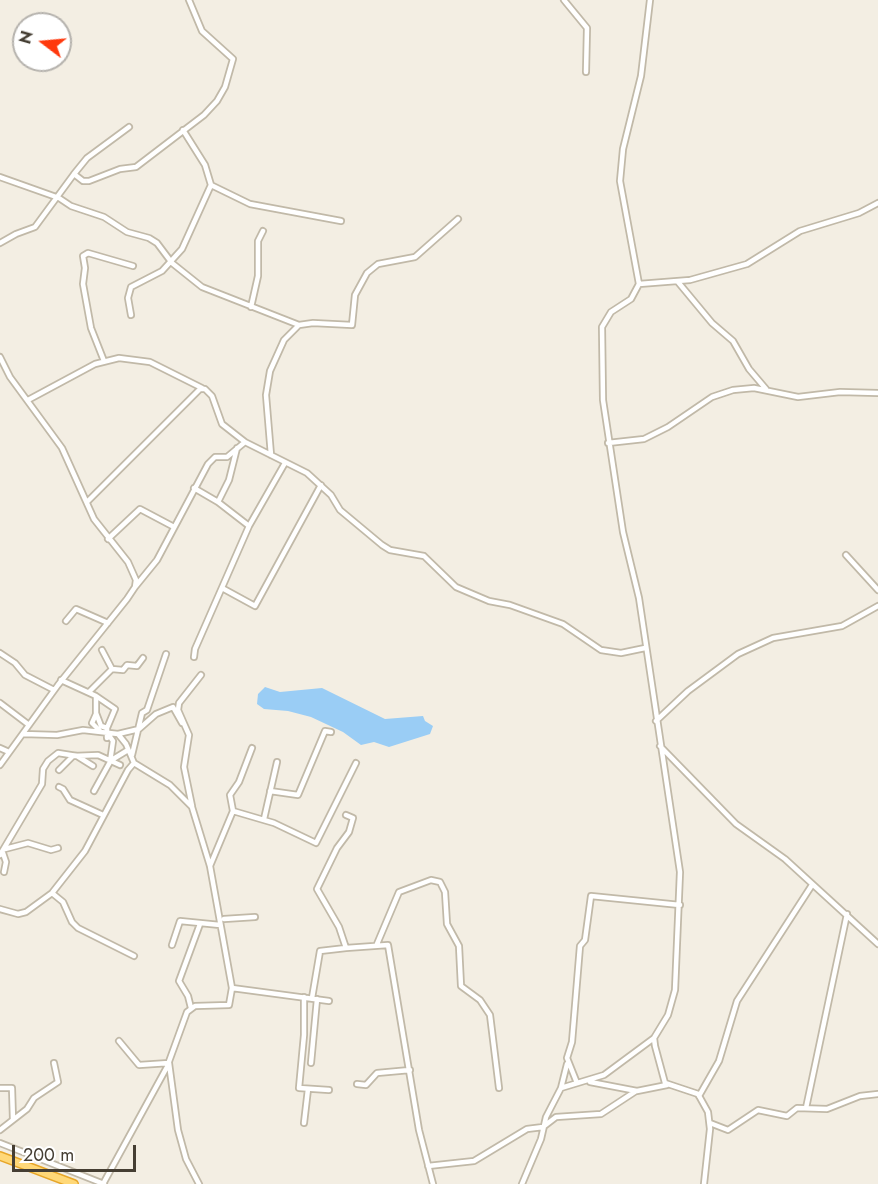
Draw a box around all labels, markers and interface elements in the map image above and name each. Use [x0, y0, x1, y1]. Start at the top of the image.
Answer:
north arrow [12, 12, 72, 72]
text: N [13, 28, 39, 47]
scale bar [15, 1133, 140, 1171]
text: 200 m [23, 1142, 74, 1168]

